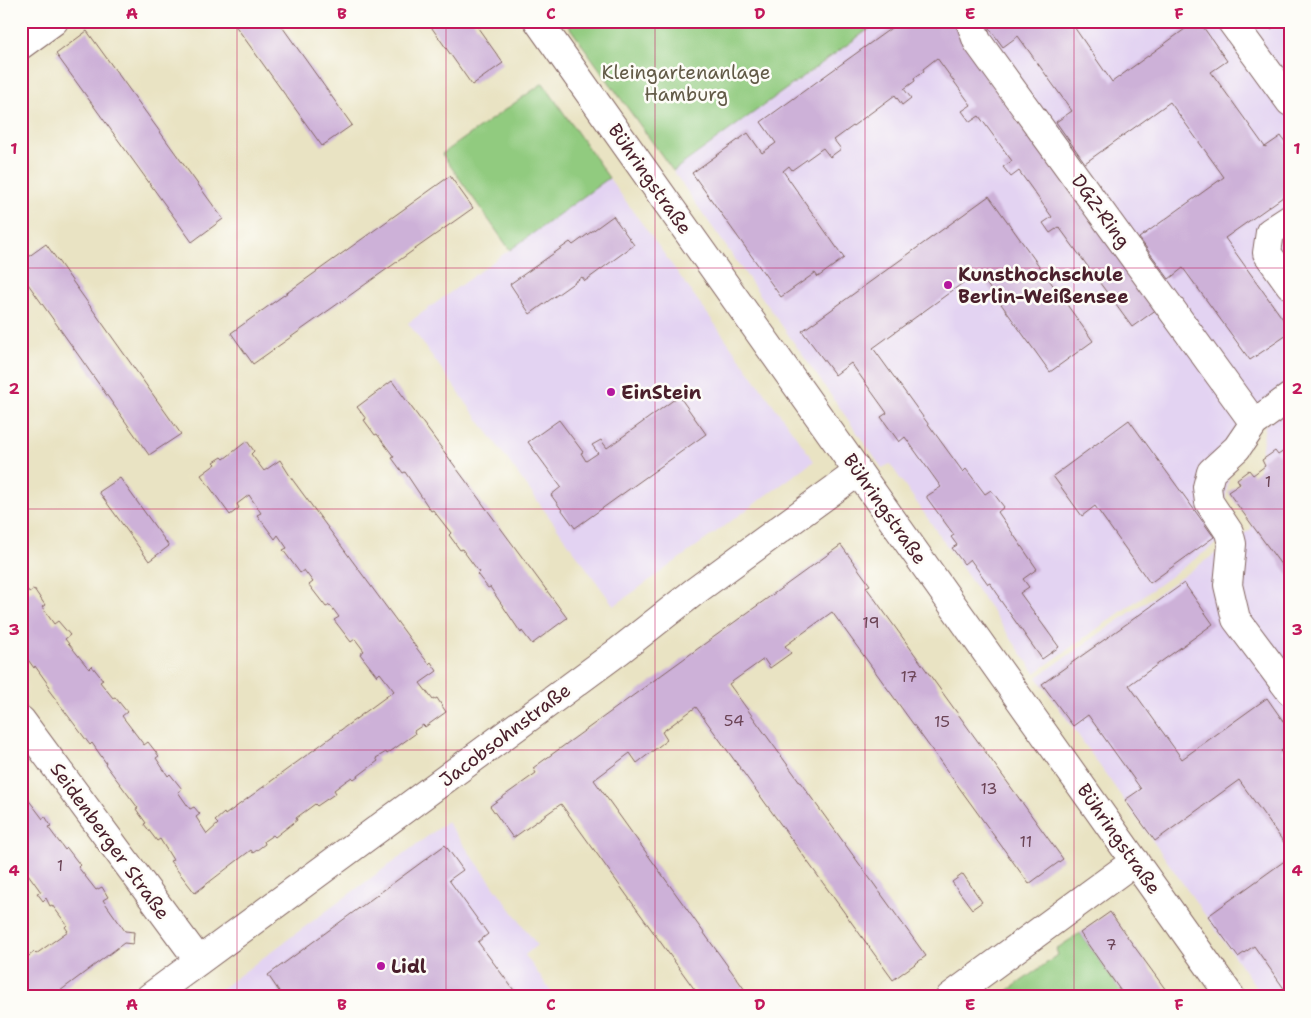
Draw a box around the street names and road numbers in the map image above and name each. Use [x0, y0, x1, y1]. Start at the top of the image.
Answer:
street label: Bühringstraße [603, 119, 697, 239]
street label: DGZ-Ring [1066, 169, 1136, 253]
street label: Bühringstraße [838, 449, 932, 569]
street label: Jacobsohnstraße [434, 677, 576, 793]
street label: Seidenberger Straße [45, 757, 175, 925]
street label: Bühringstraße [1072, 779, 1166, 899]

